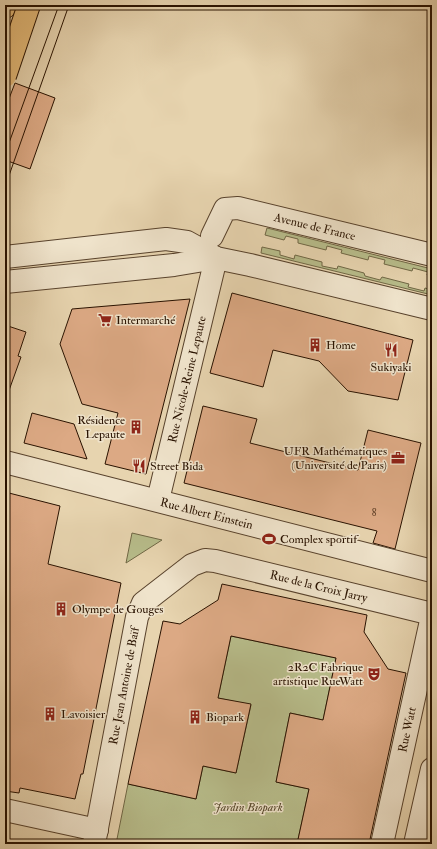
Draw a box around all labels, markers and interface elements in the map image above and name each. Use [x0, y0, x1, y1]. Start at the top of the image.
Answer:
street label: Avenue de France [271, 210, 357, 244]
supermarket icon: Intermarché [97, 312, 113, 328]
place label: Intermarché [116, 313, 176, 328]
street label: Rue Nicole-Reine Lepaute [165, 315, 210, 444]
building icon: Home [307, 337, 323, 353]
place label: Home [326, 338, 356, 353]
restaurant icon: Sukiyaki [383, 342, 399, 358]
place label: Sukiyaki [371, 360, 411, 375]
place label: Résidence Lepaute [77, 413, 125, 442]
building icon: Résidence Lepaute [128, 419, 144, 435]
place label: UFR Mathématiques (Université de Paris) [284, 444, 387, 473]
office icon: UFR Mathématiques (Université de Paris) [390, 450, 406, 466]
restaurant icon: Street Bida [131, 458, 147, 474]
place label: Street Bida [150, 459, 204, 474]
street label: Rue Albert Einstein [158, 495, 254, 533]
house number: 8 [372, 507, 377, 519]
sports icon: Complex sportif [261, 531, 277, 547]
place label: Complex sportif [280, 532, 359, 547]
street label: Rue de la Croix Jarry [268, 568, 370, 606]
building icon: Olympe de Gouges [53, 601, 69, 617]
place label: Olympe de Gouges [72, 602, 163, 617]
street label: Rue Jean Antoine de Baïf [106, 624, 143, 746]
place label: 2R2C Fabrique artistique RueWatt [273, 660, 363, 689]
theatre icon: 2R2C Fabrique artistique RueWatt [366, 666, 382, 682]
building icon: Lavoisier [42, 706, 58, 722]
street label: Rue Watt [395, 706, 420, 754]
place label: Lavoisier [61, 707, 106, 722]
building icon: Biopark [187, 709, 203, 725]
place label: Biopark [206, 710, 244, 725]
park label: Jardin Biopark [213, 800, 283, 815]

